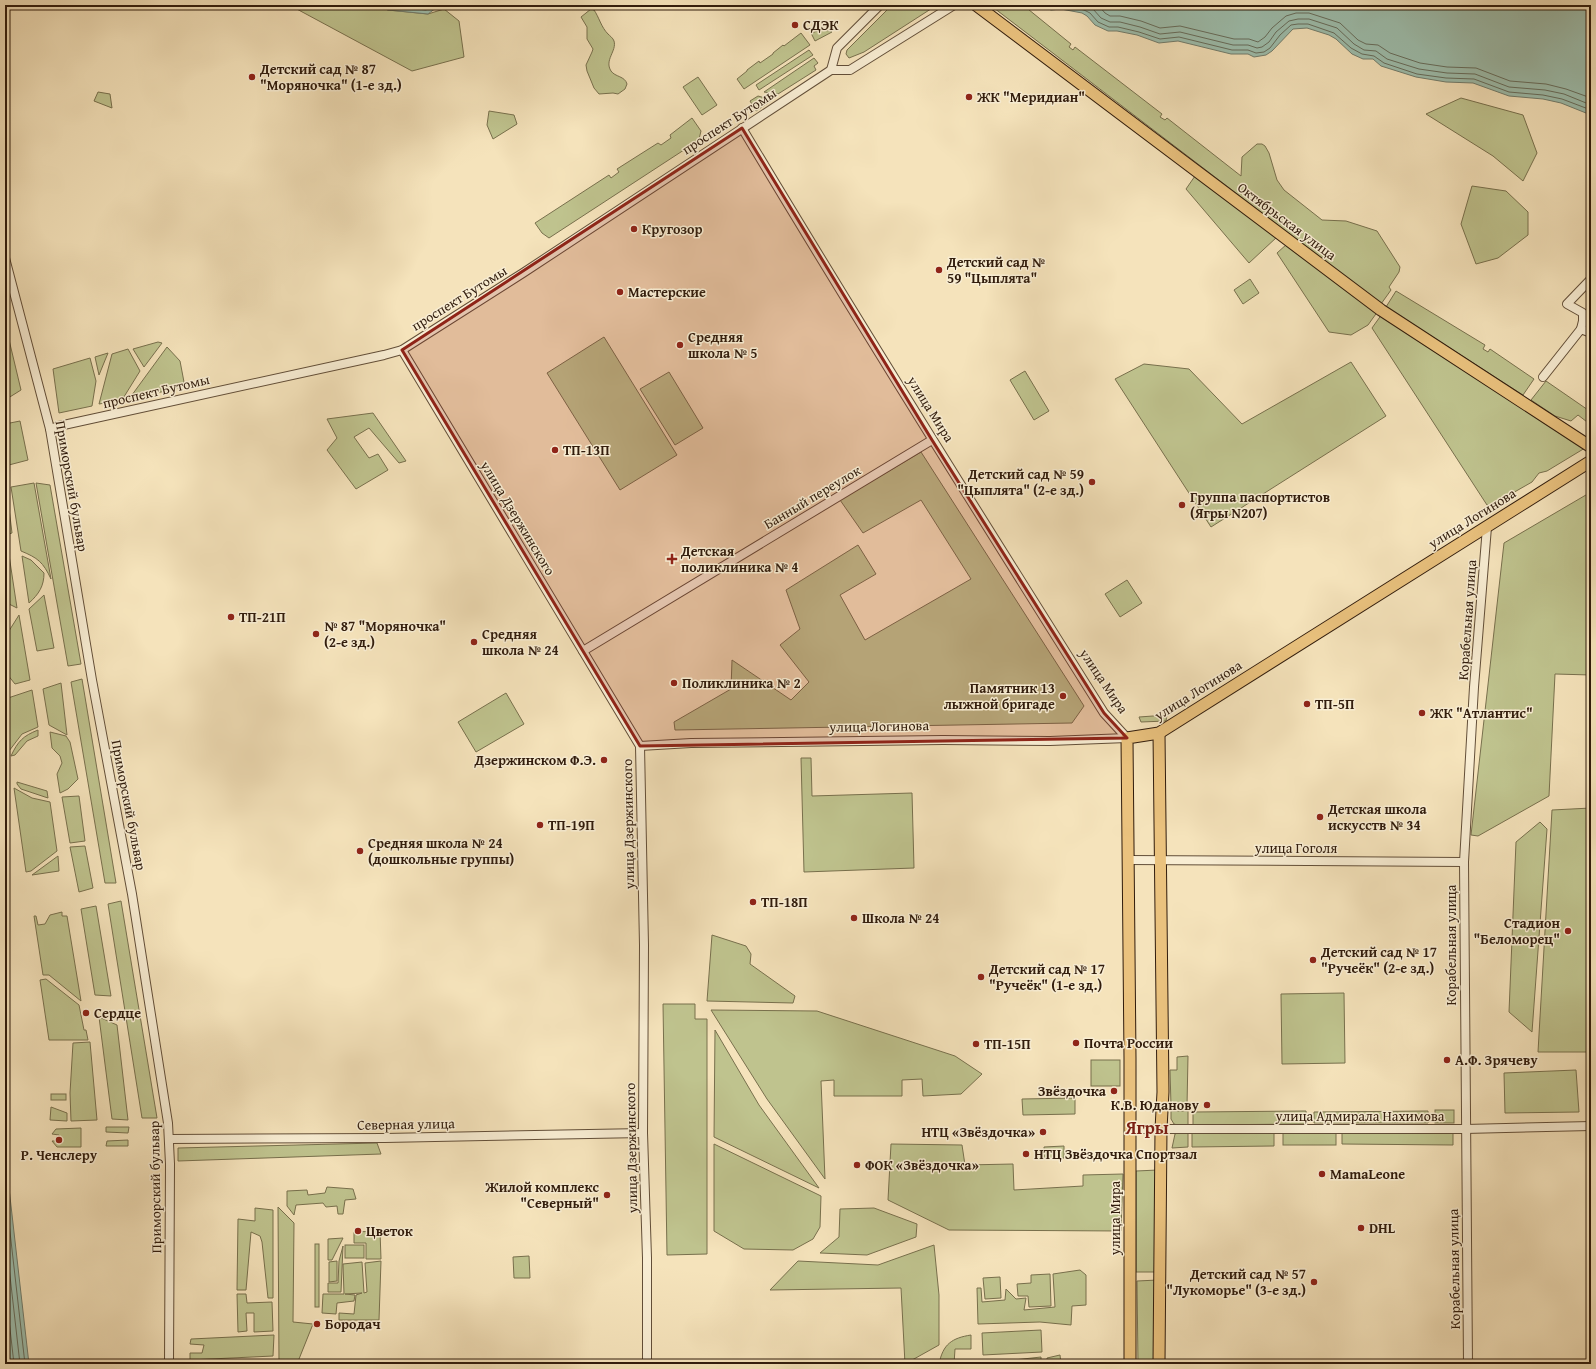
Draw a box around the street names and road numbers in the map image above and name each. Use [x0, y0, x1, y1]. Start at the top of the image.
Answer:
street label: проспект Бутомы [678, 83, 780, 159]
street label: Октябрьская улица [1233, 177, 1341, 265]
street label: проспект Бутомы [407, 260, 511, 335]
street label: проспект Бутомы [101, 369, 212, 413]
street label: улица Мира [902, 371, 959, 446]
street label: Приморский бульвар [51, 419, 93, 553]
street label: улица Дзержинского [475, 456, 560, 579]
street label: Банный переулок [760, 460, 865, 534]
street label: улица Логинова [1423, 483, 1520, 553]
street label: Корабельная улица [1453, 559, 1481, 681]
street label: улица Мира [1074, 644, 1133, 718]
street label: улица Логинова [1149, 655, 1246, 725]
street label: улица Логинова [828, 715, 929, 737]
street label: Приморский бульвар [107, 738, 152, 872]
street label: улица Дзержинского [617, 759, 639, 890]
street label: улица Гоголя [1254, 838, 1337, 858]
street label: Корабельная улица [1441, 884, 1461, 1005]
street label: улица Дзержинского [620, 1083, 642, 1214]
street label: улица Адмирала Нахимова [1274, 1106, 1445, 1126]
street label: Северная улица [357, 1113, 455, 1135]
street label: Приморский бульвар [144, 1120, 166, 1253]
street label: улица Мира [1105, 1180, 1125, 1256]
street label: Корабельная улица [1443, 1208, 1465, 1330]

